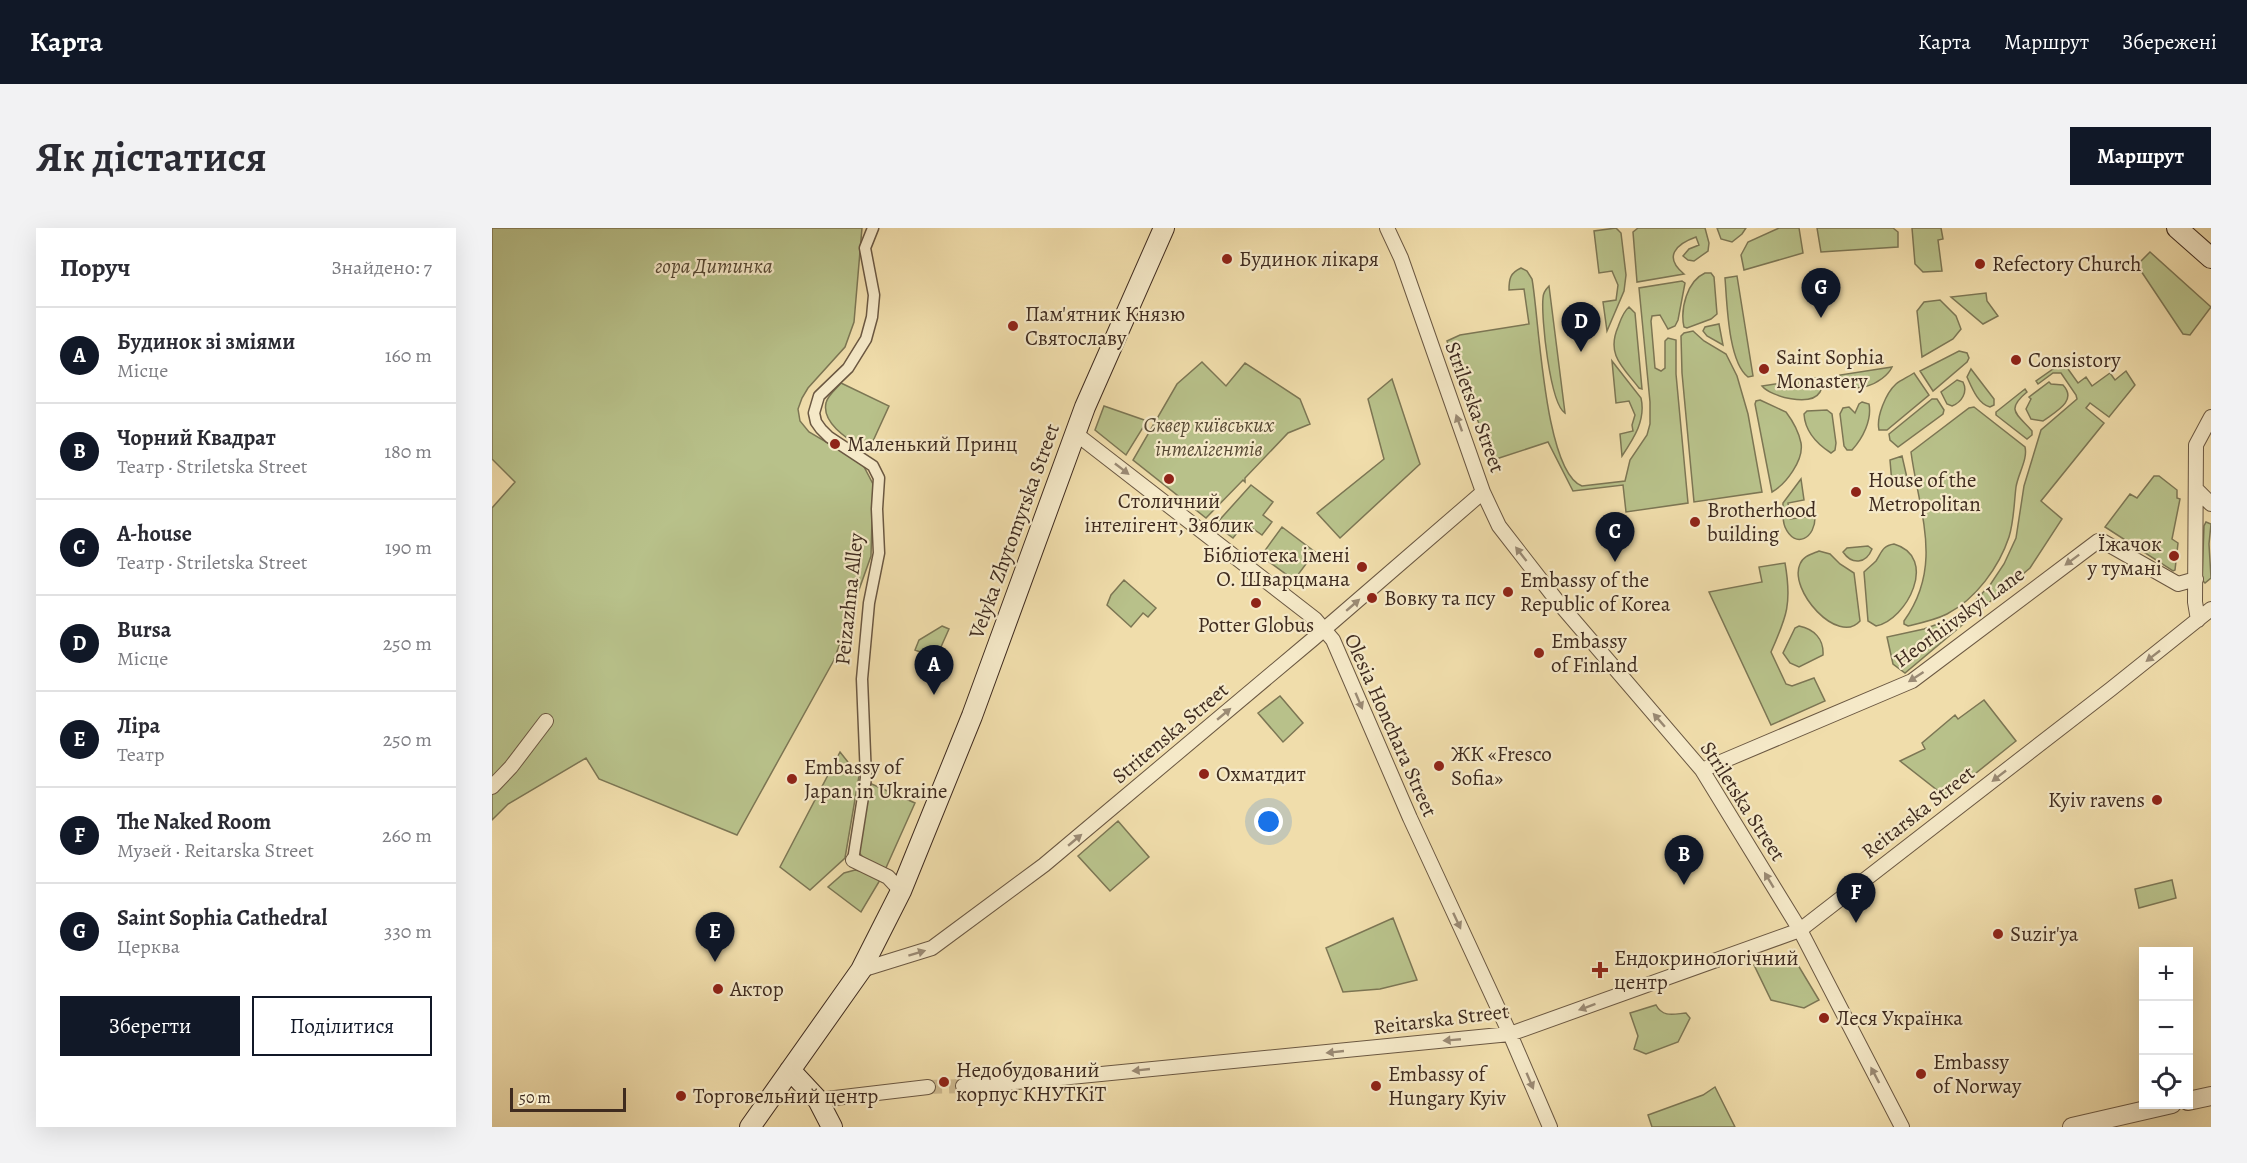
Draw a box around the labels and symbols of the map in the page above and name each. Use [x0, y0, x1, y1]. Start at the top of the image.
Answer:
place label: Будинок лікаря [1239, 245, 1379, 273]
place label: Refectory Church [1992, 250, 2141, 278]
park label: гора Дитинка [655, 252, 773, 280]
marker: Будинок лікаря [1220, 252, 1234, 266]
marker: Refectory Church [1973, 257, 1987, 271]
pin: G [1802, 268, 1840, 318]
place label: Пам'ятник Князю Святославу [1025, 300, 1185, 352]
pin: D [1562, 302, 1600, 352]
marker: Пам'ятник Князю Святославу [1006, 319, 1020, 333]
street label: Striletska Street [1438, 338, 1512, 476]
place label: Saint Sophia Monastery [1776, 343, 1884, 395]
place label: Consistory [2028, 346, 2121, 374]
marker: Consistory [2009, 353, 2023, 367]
marker: Saint Sophia Monastery [1757, 362, 1771, 376]
park label: Сквер київських інтелігентів [1144, 411, 1275, 463]
one-way arrow [1453, 414, 1463, 432]
street label: Velyka Zhytomyrska Street [962, 419, 1066, 643]
place label: Маленький Принц [847, 430, 1018, 458]
marker: Маленький Принц [828, 437, 842, 451]
one-way arrow [1114, 462, 1129, 474]
place label: House of the Metropolitan [1868, 466, 1981, 518]
marker: Столичний інтелігент, Зяблик [1162, 472, 1176, 486]
marker: House of the Metropolitan [1849, 485, 1863, 499]
place label: Столичний інтелігент, Зяблик [1084, 487, 1254, 539]
place label: Brotherhood building [1707, 496, 1817, 548]
pin: C [1596, 512, 1634, 562]
marker: Brotherhood building [1688, 515, 1702, 529]
place label: Їжачок у тумані [2087, 530, 2162, 582]
street label: Peizazhna Alley [828, 531, 870, 666]
place label: Бібліотека імені О. Шварцмана [1203, 541, 1350, 593]
one-way arrow [1514, 546, 1527, 562]
marker: Їжачок у тумані [2167, 549, 2181, 563]
one-way arrow [2064, 554, 2079, 566]
marker: Бібліотека імені О. Шварцмана [1355, 560, 1369, 574]
street label: Heorhiivskyi Lane [1888, 560, 2030, 674]
place label: Embassy of the Republic of Korea [1520, 566, 1671, 618]
place label: Вовку та псу [1384, 584, 1496, 612]
marker: Embassy of the Republic of Korea [1501, 585, 1515, 599]
marker: Вовку та псу [1365, 591, 1379, 605]
marker: Potter Globus [1249, 596, 1263, 610]
one-way arrow [1345, 599, 1360, 612]
place label: Potter Globus [1198, 611, 1314, 639]
place label: Embassy of Finland [1551, 627, 1639, 679]
street label: Olesia Honchara Street [1338, 629, 1444, 821]
pin: A [914, 646, 954, 695]
marker: Embassy of Finland [1532, 646, 1546, 660]
one-way arrow [2145, 650, 2160, 662]
one-way arrow [1907, 672, 1924, 683]
street label: Stritenska Street [1106, 676, 1234, 790]
one-way arrow [1354, 692, 1364, 710]
one-way arrow [1216, 708, 1231, 721]
one-way arrow [1653, 713, 1666, 728]
street label: Striletska Street [1694, 736, 1792, 866]
place label: ЖК «Fresco Sofia» [1451, 740, 1552, 792]
place label: Embassy of Japan in Ukraine [804, 753, 947, 805]
marker: ЖК «Fresco Sofia» [1432, 759, 1446, 773]
street label: Reitarska Street [1856, 759, 1980, 865]
place label: Охматдит [1216, 760, 1306, 788]
marker: Охматдит [1197, 767, 1211, 781]
one-way arrow [1991, 769, 2006, 781]
marker: Embassy of Japan in Ukraine [785, 772, 799, 786]
place label: Kyiv ravens [2048, 786, 2145, 814]
marker: Kyiv ravens [2150, 793, 2164, 807]
your location [1254, 807, 1283, 836]
one-way arrow [1067, 833, 1083, 846]
pin: B [1664, 836, 1704, 885]
one-way arrow [1764, 872, 1775, 888]
pin: F [1836, 874, 1876, 923]
pin: E [696, 912, 734, 962]
one-way arrow [1453, 912, 1462, 929]
place label: Suzir'ya [2010, 920, 2079, 948]
marker: Suzir'ya [1991, 927, 2005, 941]
place label: Ендокринологічний центр [1614, 944, 1799, 996]
one-way arrow [908, 948, 926, 957]
marker: Ендокринологічний центр [1591, 961, 1609, 979]
place label: Актор [729, 975, 784, 1003]
marker: Актор [711, 982, 725, 996]
street label: Reitarska Street [1372, 997, 1510, 1041]
one-way arrow [1578, 1002, 1596, 1012]
place label: Леся Українка [1836, 1004, 1963, 1032]
marker: Леся Українка [1817, 1011, 1831, 1025]
one-way arrow [1442, 1035, 1461, 1045]
one-way arrow [1325, 1047, 1344, 1057]
place label: Embassy of Norway [1933, 1048, 2022, 1100]
place label: Недобудований корпус КНУТКіТ [956, 1056, 1107, 1108]
place label: Embassy of Hungary Kyiv [1388, 1060, 1506, 1112]
one-way arrow [1131, 1065, 1150, 1075]
one-way arrow [1870, 1066, 1880, 1083]
marker: Embassy of Norway [1914, 1067, 1928, 1081]
one-way arrow [1525, 1072, 1535, 1090]
marker: Недобудований корпус КНУТКіТ [937, 1075, 951, 1089]
marker: Embassy of Hungary Kyiv [1369, 1079, 1383, 1093]
place label: Торговельний центр [693, 1082, 878, 1110]
scale bar [510, 1085, 626, 1112]
marker: Торговельний центр [674, 1089, 688, 1103]

